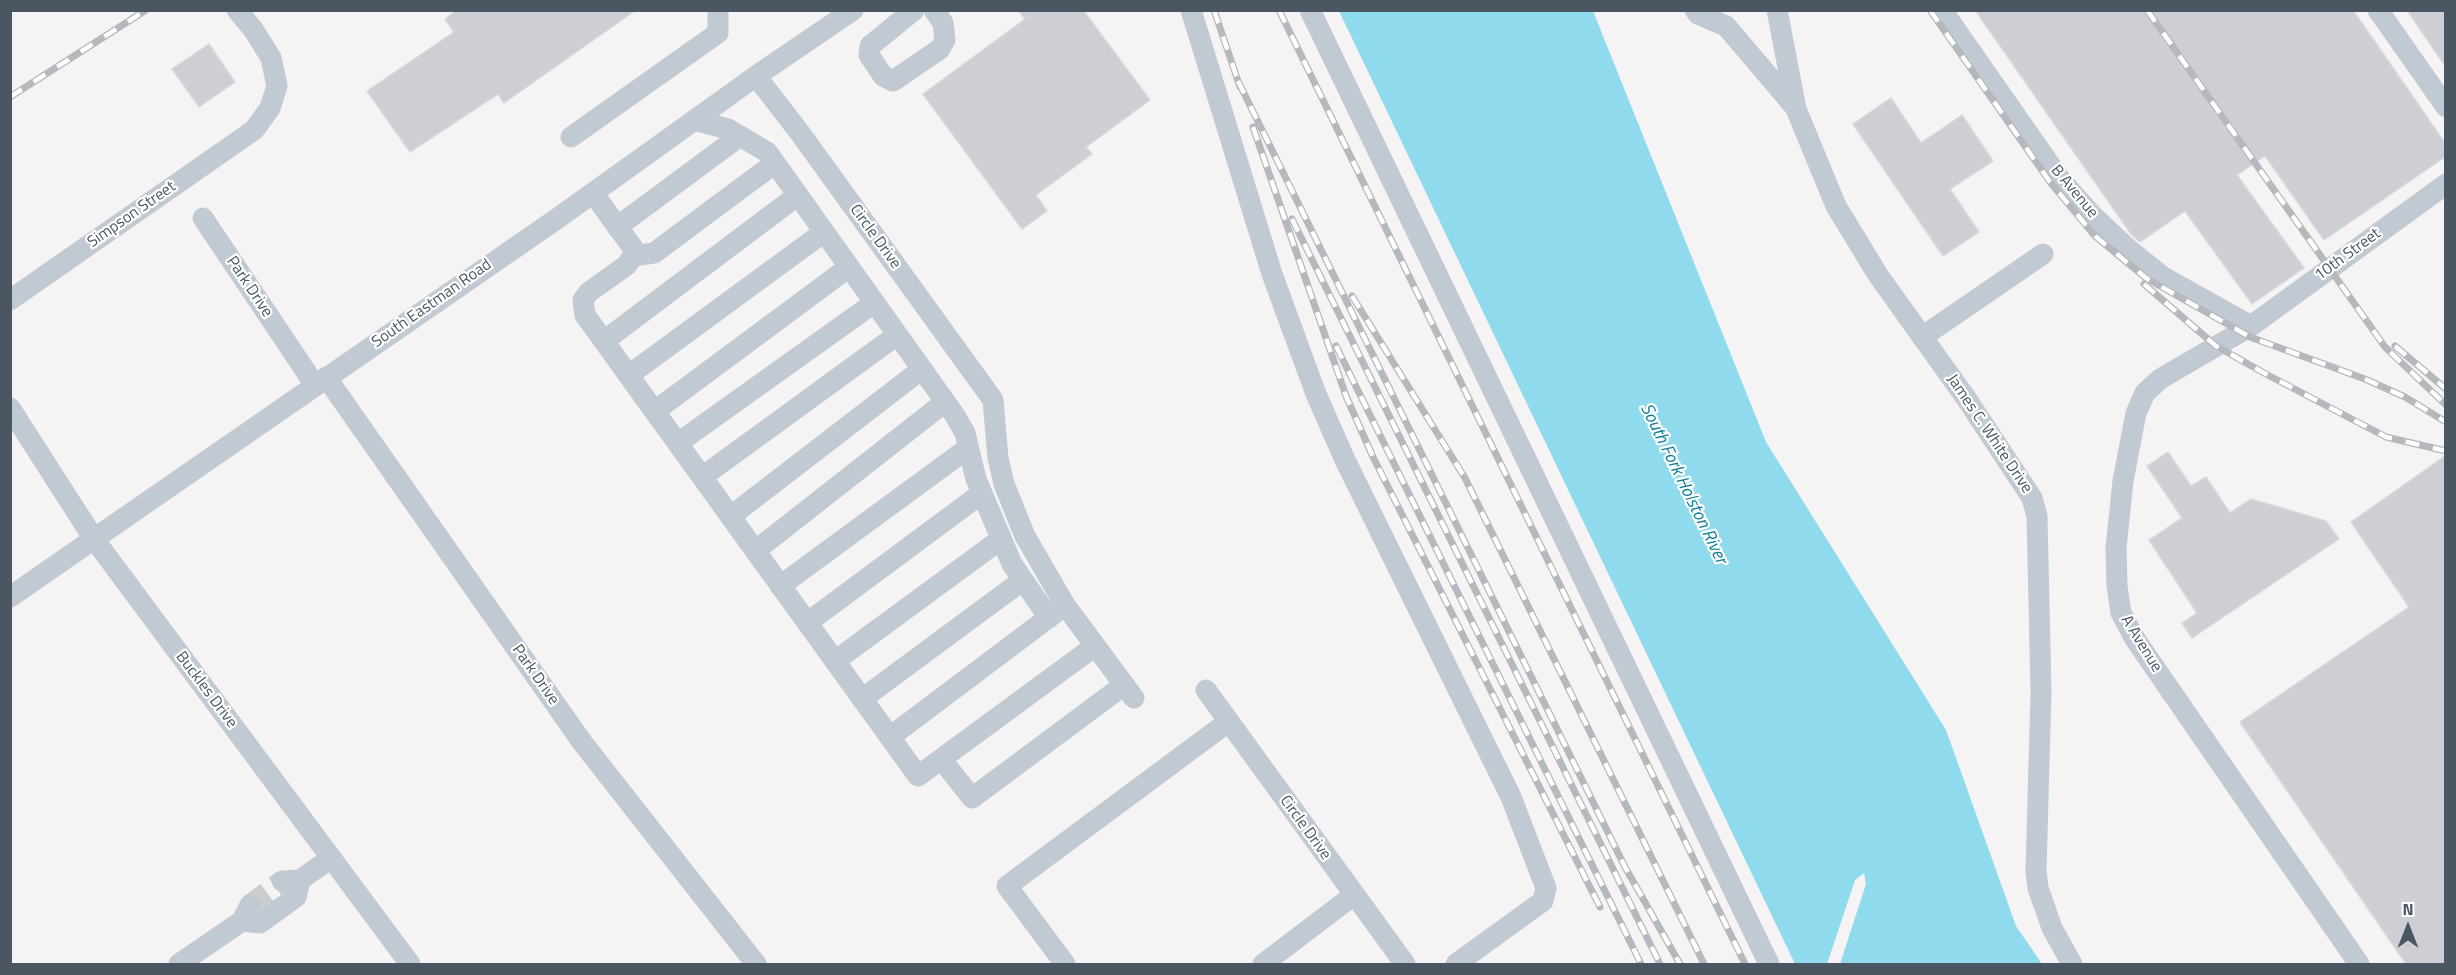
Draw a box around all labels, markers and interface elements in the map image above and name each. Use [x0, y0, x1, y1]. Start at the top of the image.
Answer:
street label: B Avenue [2046, 162, 2102, 222]
street label: Simpson Street [84, 178, 180, 252]
street label: Circle Drive [845, 201, 905, 273]
street label: 10th Street [2311, 225, 2385, 285]
street label: Park Drive [222, 253, 276, 321]
street label: South Eastman Road [369, 256, 495, 352]
street label: James C. White Drive [1942, 371, 2036, 497]
water label: South Fork Holston River [1635, 400, 1731, 568]
street label: A Avenue [2116, 612, 2166, 676]
street label: Park Drive [507, 641, 563, 709]
street label: Buckles Drive [171, 648, 241, 732]
street label: Circle Drive [1275, 792, 1335, 864]
north arrow [2378, 897, 2438, 957]
text: N [2402, 897, 2414, 921]

